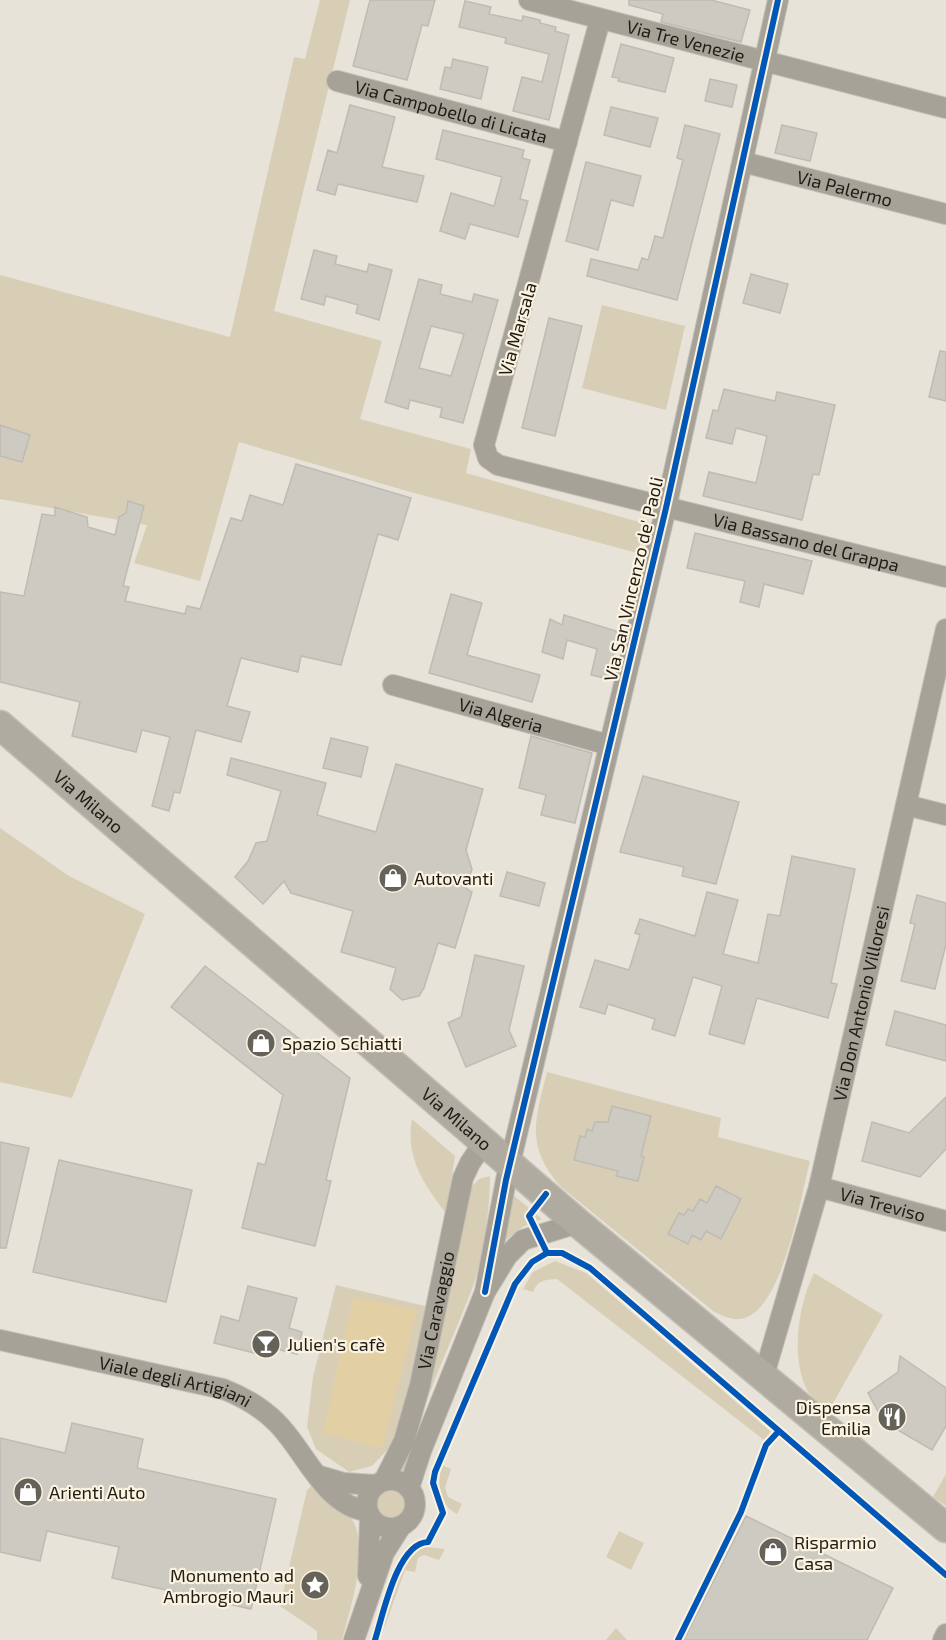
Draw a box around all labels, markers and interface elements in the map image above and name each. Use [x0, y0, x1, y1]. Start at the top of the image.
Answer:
street label: Via Tre Venezie [624, 15, 747, 66]
street label: Via Campobello di Licata [352, 75, 550, 147]
street label: Via Palermo [794, 165, 895, 211]
street label: Via Marsala [493, 280, 541, 378]
street label: Via San Vincenzo de' Paoli [599, 475, 667, 683]
street label: Via Bassano del Grappa [711, 508, 902, 576]
street label: Via Algeria [456, 693, 546, 737]
street label: Via Milano [49, 765, 128, 838]
shop icon: Autovanti [377, 862, 409, 894]
place label: Autovanti [414, 867, 494, 889]
street label: Via Don Antonio Villoresi [828, 904, 894, 1103]
shop icon: Spazio Schiatti [245, 1027, 277, 1059]
place label: Spazio Schiatti [282, 1032, 402, 1054]
street label: Via Milano [417, 1082, 496, 1155]
street label: Via Treviso [838, 1182, 928, 1226]
street label: Via Caravaggio [412, 1249, 459, 1372]
bar icon: Julien's cafè [250, 1328, 282, 1360]
place label: Julien's cafè [287, 1333, 385, 1355]
street label: Viale degli Artigiani [97, 1351, 256, 1411]
place label: Dispensa Emilia [796, 1396, 871, 1439]
restaurant icon: Dispensa Emilia [876, 1401, 908, 1433]
shop icon: Arienti Auto [12, 1476, 44, 1508]
place label: Arienti Auto [49, 1481, 145, 1503]
place label: Risparmio Casa [794, 1531, 877, 1574]
shop icon: Risparmio Casa [757, 1536, 789, 1568]
place label: Monumento ad Ambrogio Mauri [163, 1564, 294, 1607]
place icon: Monumento ad Ambrogio Mauri [299, 1569, 331, 1601]

